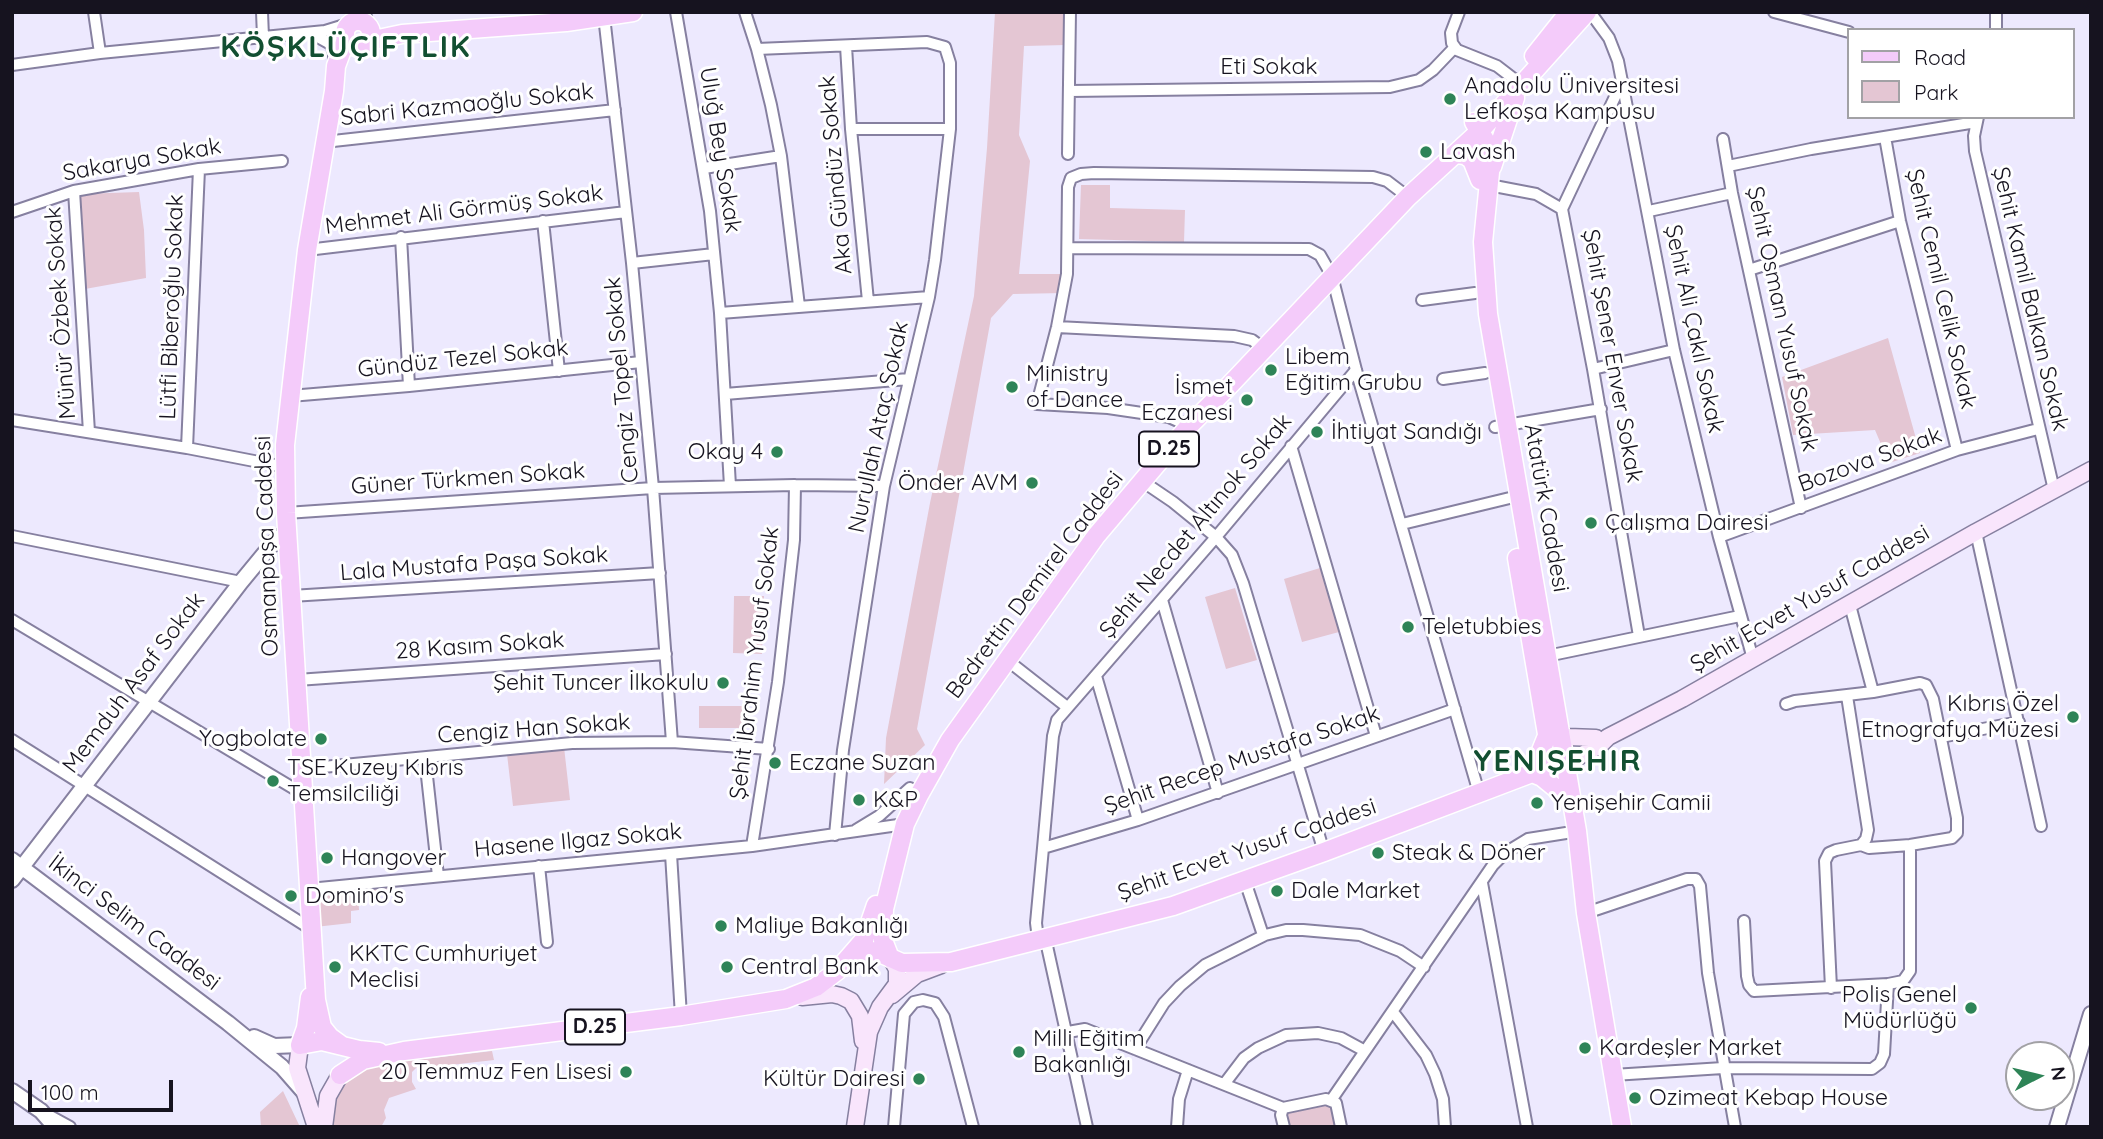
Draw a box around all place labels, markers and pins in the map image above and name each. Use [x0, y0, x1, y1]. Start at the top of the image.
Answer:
place label: Anadolu Üniversitesi Lefkoşa Kampusu [1464, 72, 1679, 126]
marker: Anadolu Üniversitesi Lefkoşa Kampusu [1442, 91, 1458, 107]
place label: Lavash [1440, 138, 1516, 166]
marker: Lavash [1418, 144, 1434, 160]
place label: Libem Eğitim Grubu [1285, 343, 1422, 397]
place label: Ministry of Dance [1026, 360, 1123, 414]
marker: Libem Eğitim Grubu [1263, 362, 1279, 378]
place label: İsmet Eczanesi [1141, 373, 1233, 427]
marker: Ministry of Dance [1004, 379, 1020, 395]
marker: İsmet Eczanesi [1239, 392, 1255, 408]
place label: İhtiyat Sandığı [1331, 418, 1482, 446]
marker: İhtiyat Sandığı [1309, 424, 1325, 440]
place label: Okay 4 [688, 438, 763, 466]
marker: Okay 4 [769, 444, 785, 460]
place label: Önder AVM [898, 469, 1018, 497]
marker: Önder AVM [1024, 475, 1040, 491]
place label: Çalışma Dairesi [1605, 509, 1769, 537]
marker: Çalışma Dairesi [1583, 515, 1599, 531]
place label: Teletubbies [1422, 613, 1542, 641]
marker: Teletubbies [1400, 619, 1416, 635]
place label: Şehit Tuncer İlkokulu [493, 669, 709, 697]
marker: Şehit Tuncer İlkokulu [715, 675, 731, 691]
place label: Kıbrıs Özel Etnografya Müzesi [1861, 690, 2059, 744]
marker: Kıbrıs Özel Etnografya Müzesi [2065, 709, 2081, 725]
place label: Yogbolate [199, 725, 307, 753]
marker: Yogbolate [313, 731, 329, 747]
place label: Eczane Suzan [789, 749, 936, 777]
place label: TSE Kuzey Kıbrıs Temsilciliği [287, 754, 463, 808]
marker: Eczane Suzan [767, 755, 783, 771]
marker: TSE Kuzey Kıbrıs Temsilciliği [265, 773, 281, 789]
place label: K&P [873, 786, 918, 814]
place label: Yenişehir Camii [1551, 789, 1711, 817]
marker: K&P [851, 792, 867, 808]
marker: Yenişehir Camii [1529, 795, 1545, 811]
place label: Steak & Döner [1392, 839, 1546, 867]
place label: Hangover [341, 844, 446, 872]
marker: Steak & Döner [1370, 845, 1386, 861]
marker: Hangover [319, 850, 335, 866]
place label: Dale Market [1291, 877, 1420, 905]
place label: Domino's [305, 882, 404, 910]
marker: Dale Market [1269, 883, 1285, 899]
marker: Domino's [283, 888, 299, 904]
place label: Maliye Bakanlığı [735, 912, 908, 940]
marker: Maliye Bakanlığı [713, 918, 729, 934]
place label: KKTC Cumhuriyet Meclisi [349, 940, 538, 994]
place label: Central Bank [741, 953, 879, 981]
marker: KKTC Cumhuriyet Meclisi [327, 959, 343, 975]
marker: Central Bank [719, 959, 735, 975]
place label: Polis Genel Müdürlüğü [1842, 981, 1957, 1035]
marker: Polis Genel Müdürlüğü [1963, 1000, 1979, 1016]
place label: Milli Eğitim Bakanlığı [1033, 1025, 1145, 1079]
place label: Kardeşler Market [1599, 1034, 1782, 1062]
marker: Kardeşler Market [1577, 1040, 1593, 1056]
marker: Milli Eğitim Bakanlığı [1011, 1044, 1027, 1060]
place label: 20 Temmuz Fen Lisesi [381, 1058, 612, 1086]
marker: 20 Temmuz Fen Lisesi [618, 1064, 634, 1080]
place label: Kültür Dairesi [763, 1065, 905, 1093]
marker: Kültür Dairesi [911, 1071, 927, 1087]
place label: Ozimeat Kebap House [1649, 1084, 1888, 1112]
marker: Ozimeat Kebap House [1627, 1090, 1643, 1106]

